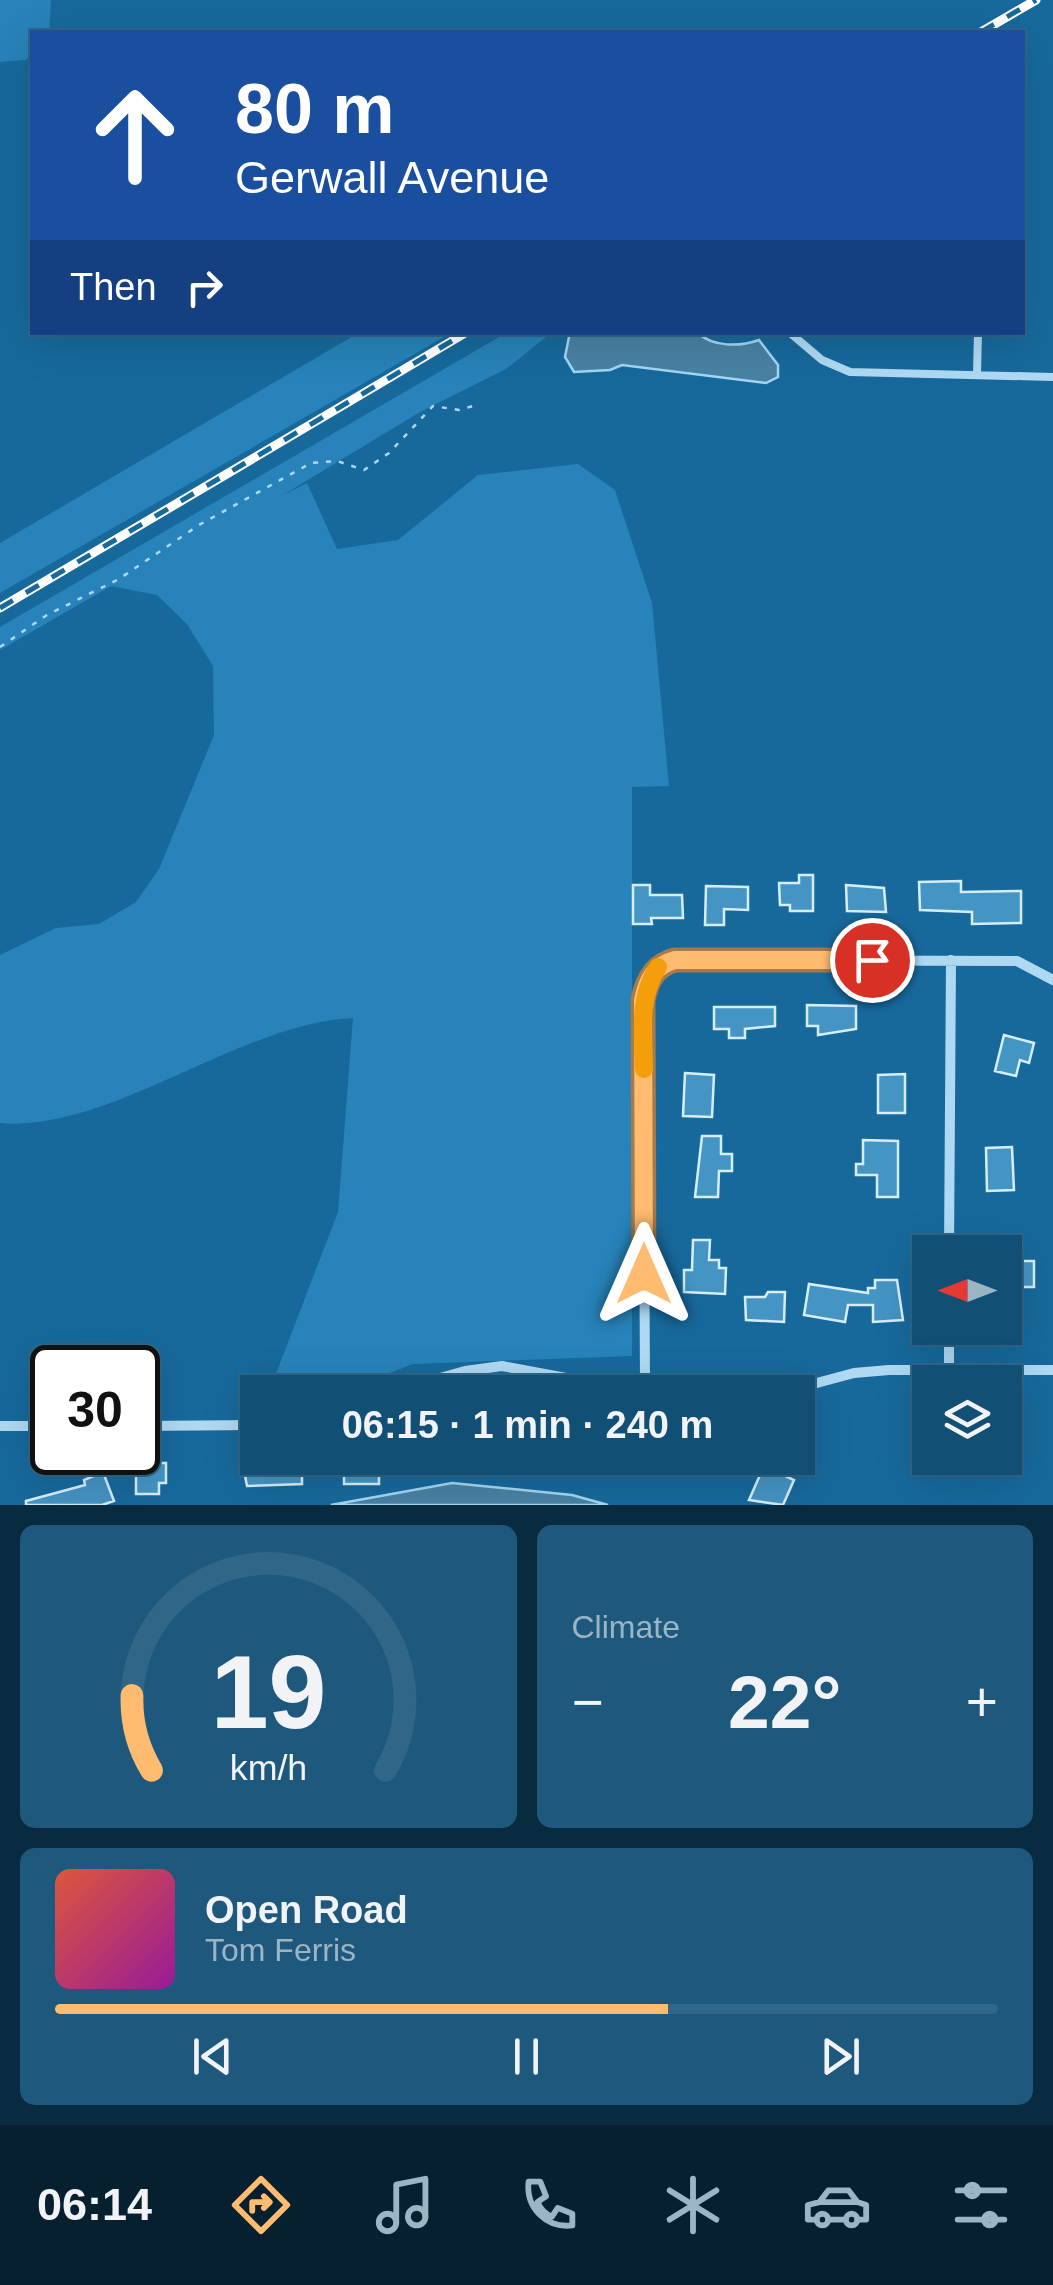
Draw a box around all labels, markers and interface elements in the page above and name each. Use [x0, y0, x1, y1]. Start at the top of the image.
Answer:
icon: ahead [70, 70, 200, 200]
text: 80 m [235, 70, 395, 148]
text: Gerwall Avenue [235, 152, 549, 203]
icon: right [177, 260, 232, 315]
text: Then [70, 266, 157, 308]
pin [830, 918, 915, 1003]
icon: arrive [845, 933, 900, 988]
position arrow [592, 1222, 696, 1326]
north arrow [912, 1235, 1022, 1345]
map controls [912, 1235, 1022, 1475]
speed limit sign: 30 [30, 1345, 160, 1475]
button: layers [912, 1365, 1022, 1475]
text: 06:15 · 1 min · 240 m [342, 1404, 713, 1446]
text: Climate [572, 1609, 680, 1645]
text: 19 [210, 1634, 326, 1750]
text: 22° [728, 1660, 841, 1744]
text: − [572, 1671, 604, 1733]
text: + [966, 1671, 998, 1733]
text: km/h [230, 1748, 307, 1788]
text: Open Road [205, 1889, 408, 1931]
text: Tom Ferris [205, 1932, 356, 1968]
icon: previous [185, 2029, 240, 2084]
icon: pause [499, 2029, 554, 2084]
icon: next [813, 2029, 868, 2084]
icon: directions [226, 2170, 296, 2240]
icon: music [370, 2170, 440, 2240]
icon: phone [514, 2170, 584, 2240]
icon: climate [658, 2170, 728, 2240]
icon: car [802, 2170, 872, 2240]
icon: filters [946, 2170, 1016, 2240]
text: 06:14 [37, 2179, 152, 2230]

